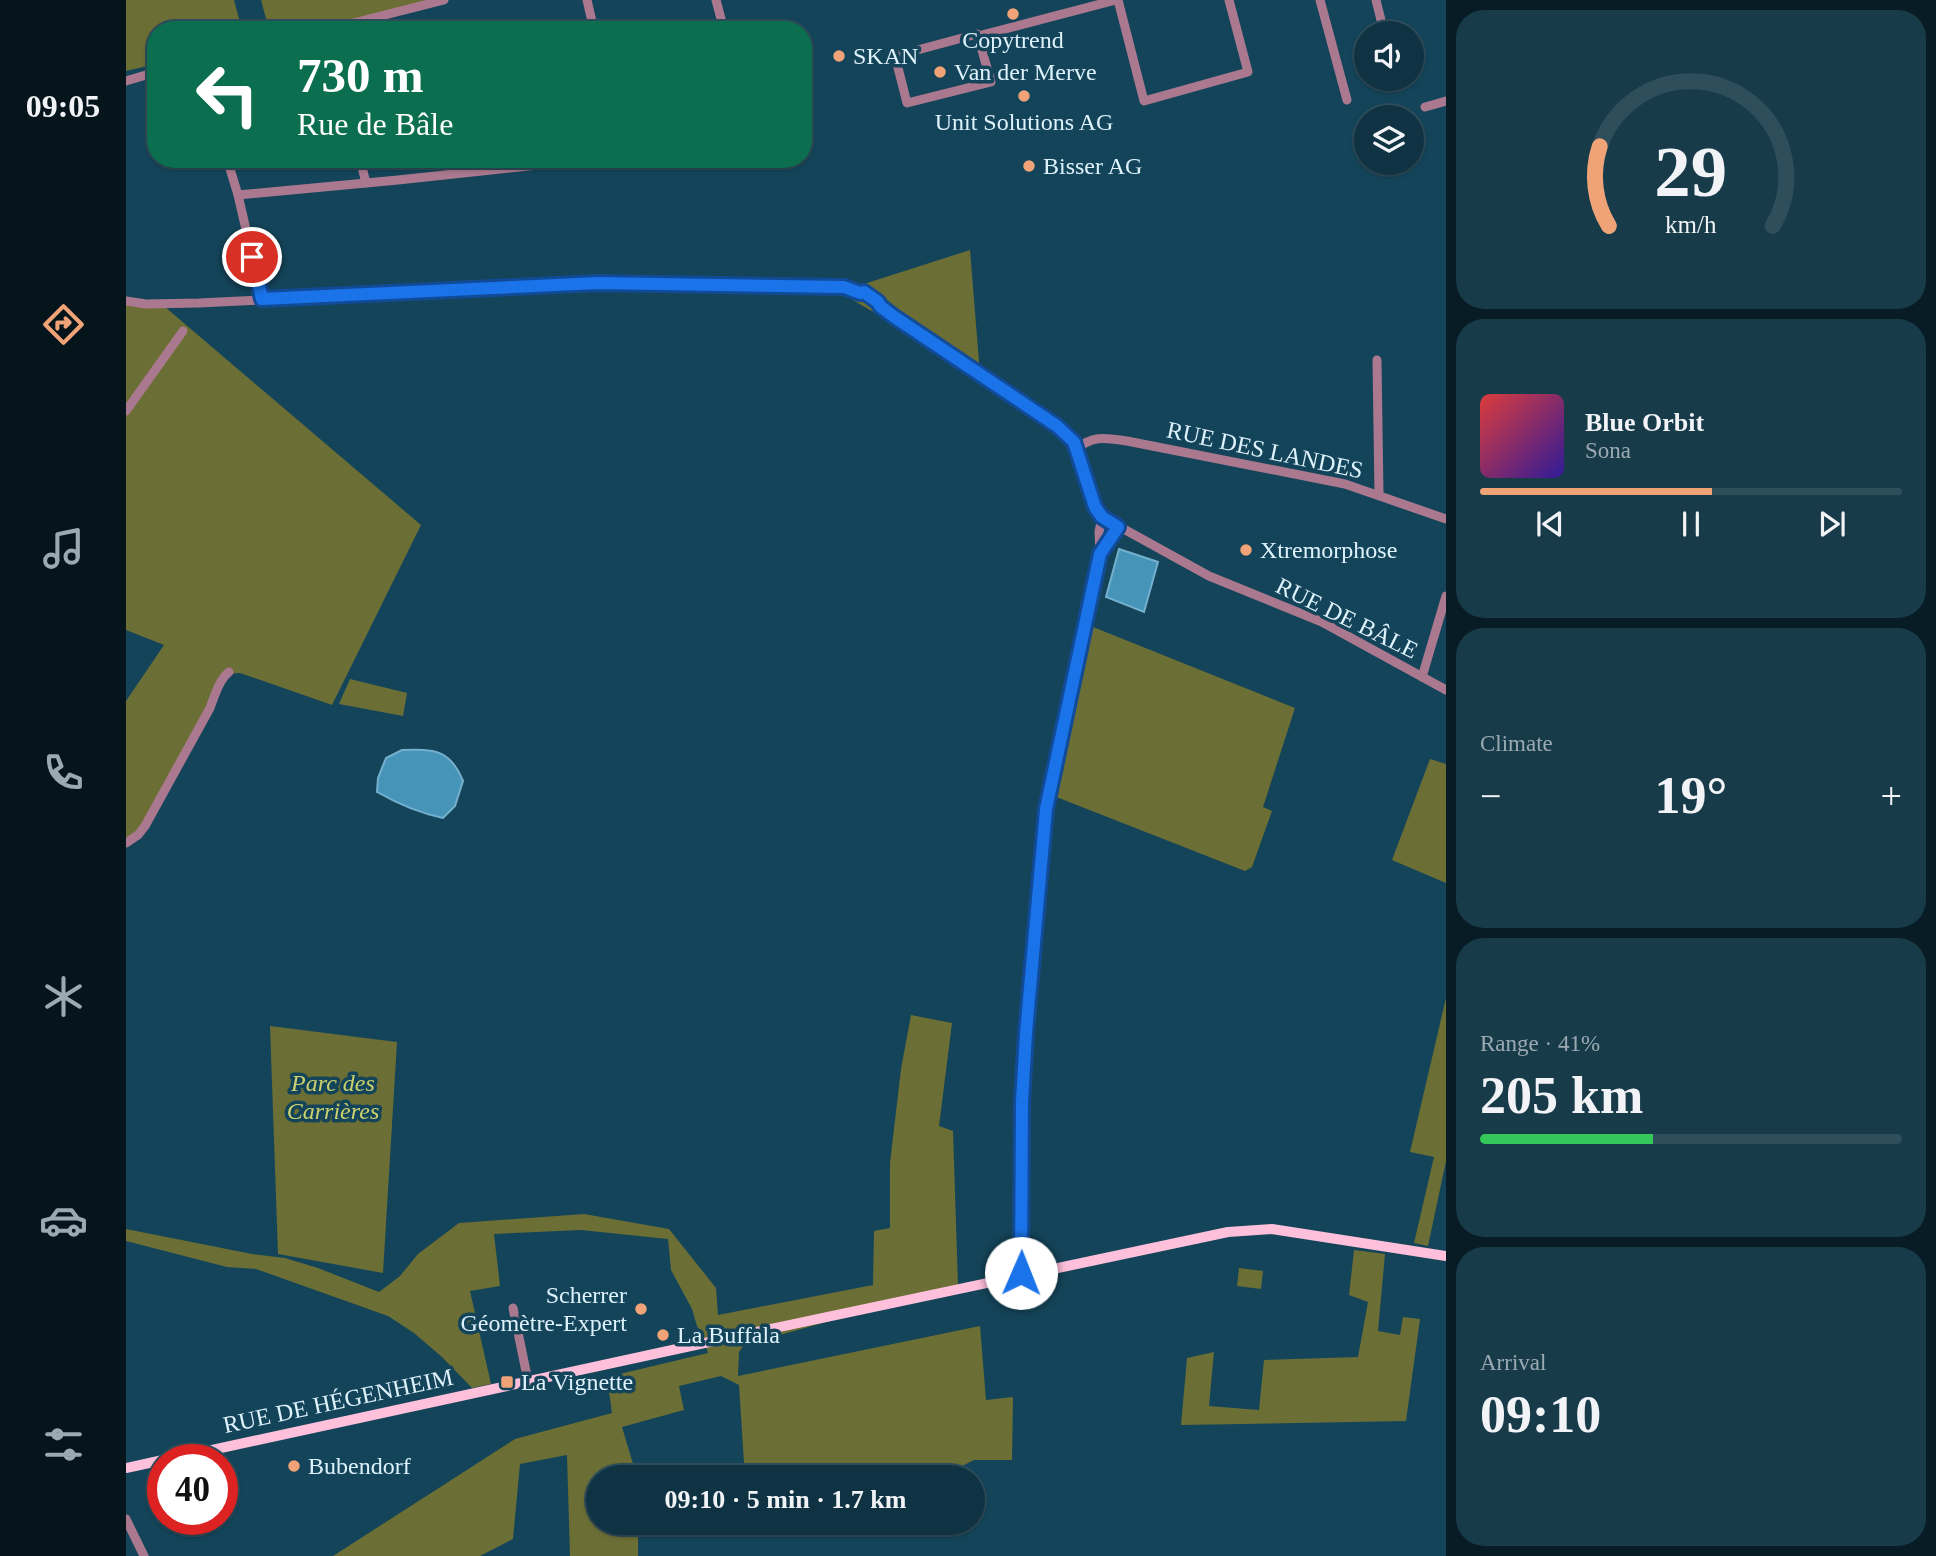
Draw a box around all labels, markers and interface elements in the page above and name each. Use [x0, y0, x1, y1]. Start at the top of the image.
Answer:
marker: Copytrend [1005, 6, 1021, 22]
map controls [1354, 21, 1424, 175]
button: sound [1354, 21, 1424, 91]
place label: Copytrend [962, 27, 1064, 53]
place label: SKAN [853, 43, 918, 69]
text: 730 m [297, 48, 424, 103]
marker: SKAN [831, 48, 847, 64]
icon: left [182, 49, 273, 140]
place label: Van der Merve [954, 59, 1097, 85]
marker: Van der Merve [932, 64, 948, 80]
text: 09:05 [26, 88, 100, 124]
marker: Unit Solutions AG [1016, 88, 1032, 104]
button: layers [1354, 105, 1424, 175]
text: Rue de Bâle [297, 106, 453, 142]
place label: Unit Solutions AG [935, 109, 1113, 135]
text: 29 [1655, 131, 1727, 212]
place label: Bisser AG [1043, 153, 1142, 179]
marker: Bisser AG [1021, 158, 1037, 174]
text: km/h [1665, 210, 1717, 237]
pin [222, 227, 282, 287]
icon: arrive [233, 238, 271, 276]
icon: directions [39, 300, 88, 349]
text: Blue Orbit [1585, 408, 1704, 437]
street label: RUE DES LANDES [1164, 416, 1366, 484]
text: Sona [1585, 438, 1631, 463]
icon: previous [1531, 505, 1569, 543]
icon: pause [1672, 505, 1710, 543]
icon: next [1813, 505, 1851, 543]
icon: music [39, 524, 88, 573]
place label: Xtremorphose [1260, 537, 1397, 563]
marker: Xtremorphose [1238, 542, 1254, 558]
street label: RUE DE BÂLE [1272, 572, 1422, 664]
text: Climate [1480, 731, 1553, 756]
icon: phone [39, 748, 88, 797]
text: 19° [1655, 767, 1727, 824]
text: − [1480, 775, 1501, 817]
text: + [1881, 775, 1902, 817]
icon: climate [39, 972, 88, 1021]
text: Range · 41% [1480, 1031, 1600, 1056]
text: 205 km [1480, 1067, 1643, 1124]
park label: Parc des Carrières [287, 1070, 379, 1124]
icon: car [39, 1196, 88, 1245]
position arrow [984, 1236, 1058, 1310]
place label: Scherrer Géomètre-Expert [460, 1282, 627, 1336]
marker: Scherrer Géomètre-Expert [633, 1301, 649, 1317]
place label: La Buffala [677, 1322, 780, 1348]
marker: La Buffala [655, 1327, 671, 1343]
text: Arrival [1480, 1350, 1546, 1375]
street label: RUE DE HÉGENHEIM [221, 1364, 455, 1438]
place label: La Vignette [521, 1369, 633, 1395]
marker: La Vignette [499, 1374, 515, 1390]
text: 09:10 [1480, 1386, 1601, 1443]
icon: filters [39, 1420, 88, 1469]
speed limit sign: 40 [147, 1444, 238, 1535]
place label: Bubendorf [308, 1453, 411, 1479]
marker: Bubendorf [286, 1458, 302, 1474]
text: 09:10 · 5 min · 1.7 km [665, 1485, 906, 1514]

